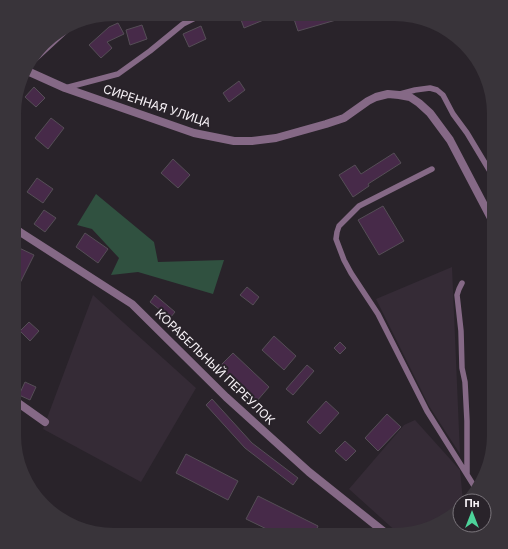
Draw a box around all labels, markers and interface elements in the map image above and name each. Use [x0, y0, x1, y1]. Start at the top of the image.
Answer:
street label: СИРЕННАЯ УЛИЦА [101, 81, 213, 130]
street label: КОРАБЕЛЬНЫЙ ПЕРЕУЛОК [152, 306, 278, 428]
north arrow [452, 493, 492, 533]
text: Пн [464, 496, 480, 510]

